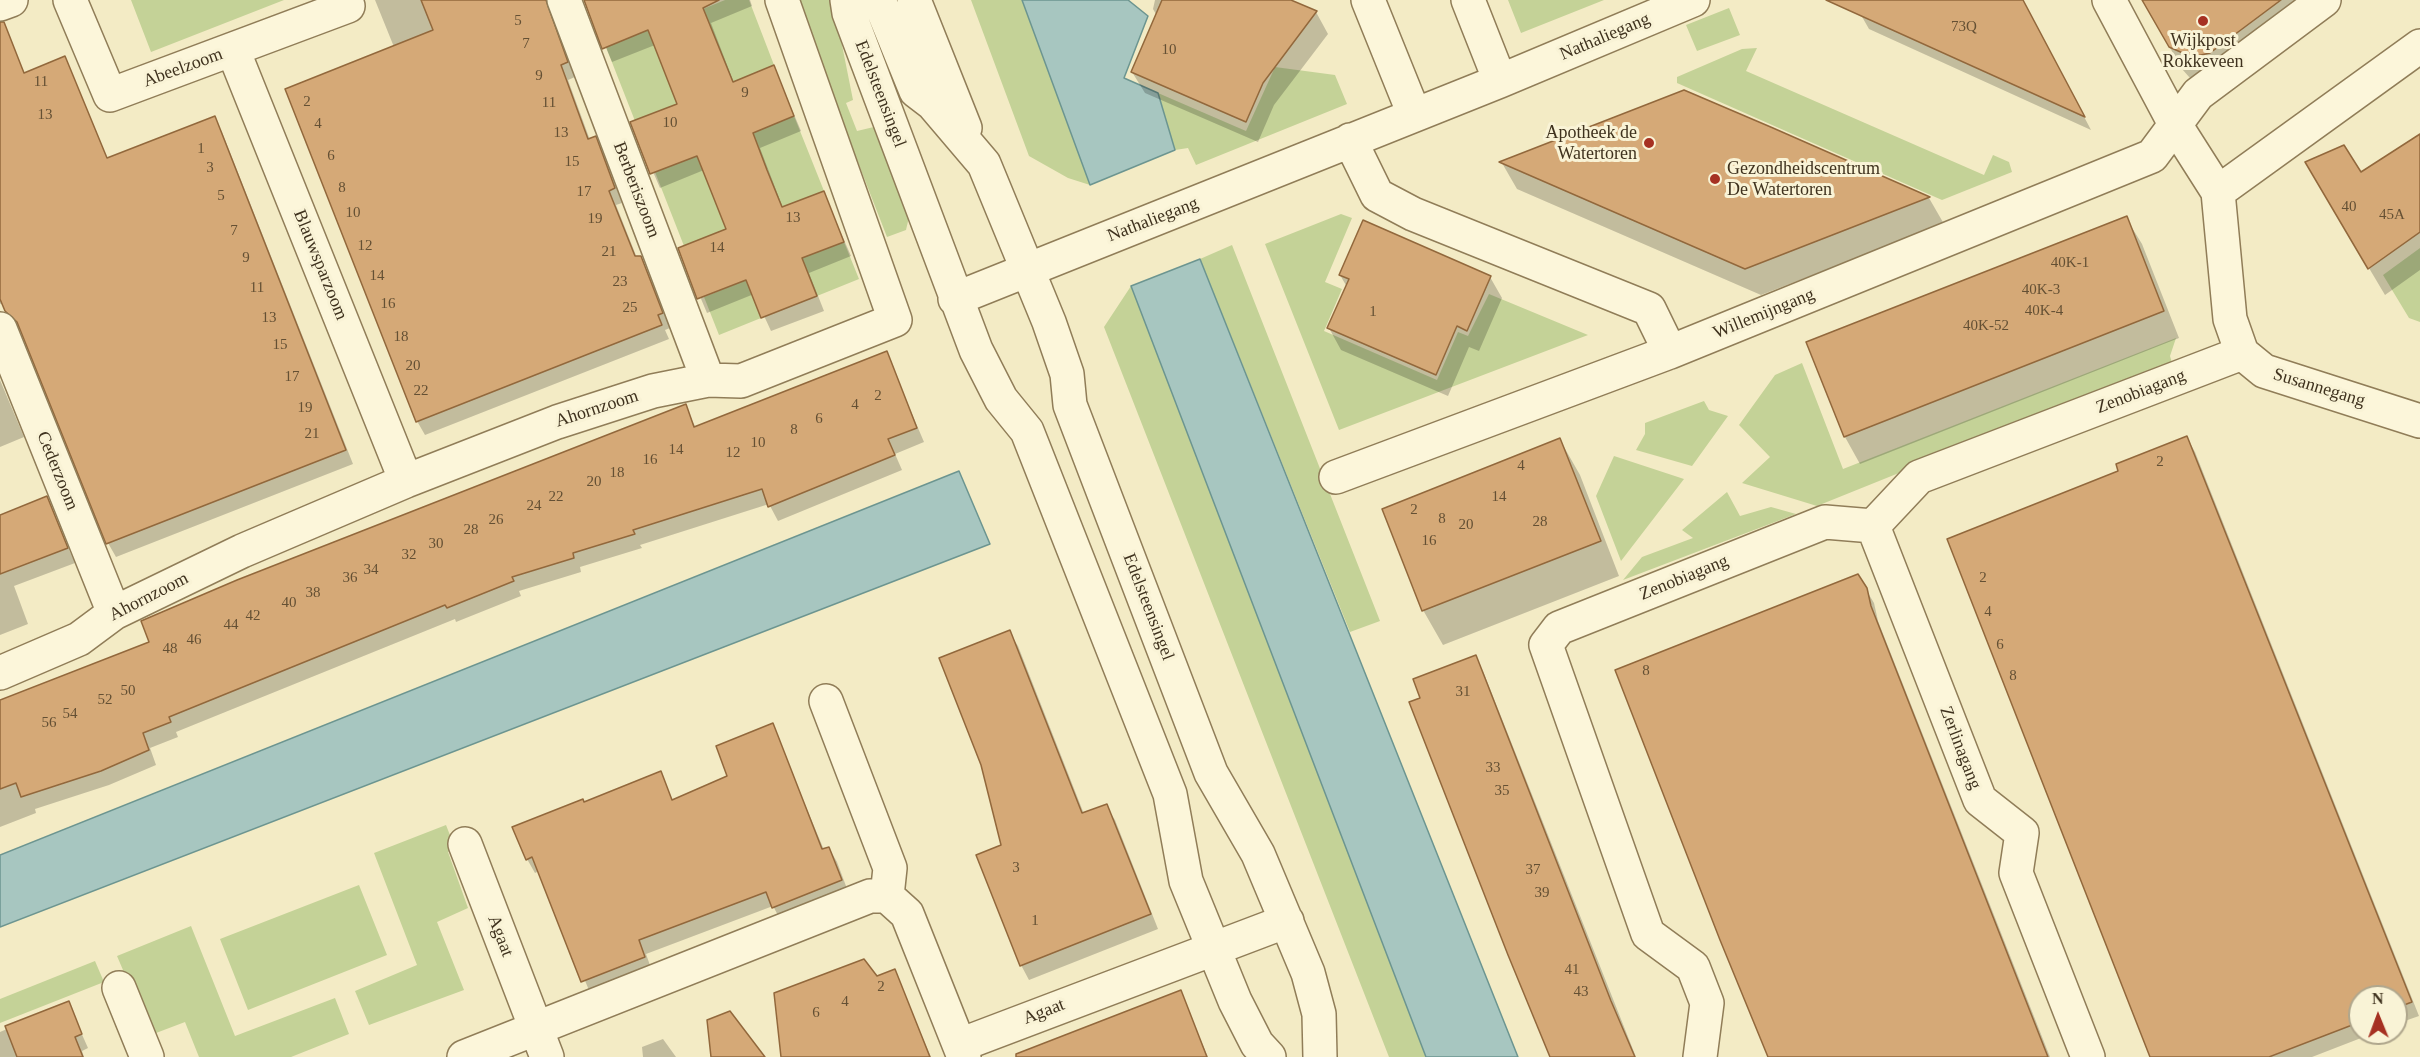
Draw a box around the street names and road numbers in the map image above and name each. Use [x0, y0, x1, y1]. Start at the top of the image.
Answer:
street label: Nathaliegang [1557, 8, 1653, 66]
street label: Edelsteensingel [850, 37, 910, 151]
street label: Abeelzoom [140, 44, 226, 92]
street label: Berberiszoom [608, 139, 664, 241]
street label: Nathaliegang [1104, 193, 1202, 247]
street label: Blauwsparzoom [288, 207, 352, 323]
street label: Willemijngang [1710, 284, 1818, 344]
street label: Susannegang [2270, 364, 2368, 412]
street label: Zenobiagang [2093, 365, 2189, 419]
street label: Ahornzoom [553, 385, 641, 433]
street label: Cederzoom [31, 428, 83, 514]
street label: Edelsteensingel [1118, 550, 1178, 664]
street label: Zenobiagang [1636, 550, 1732, 606]
street label: Ahornzoom [106, 568, 192, 626]
street label: Zerlinagang [1934, 704, 1986, 792]
street label: Agaat [482, 912, 518, 960]
street label: Agaat [1020, 994, 1068, 1030]

